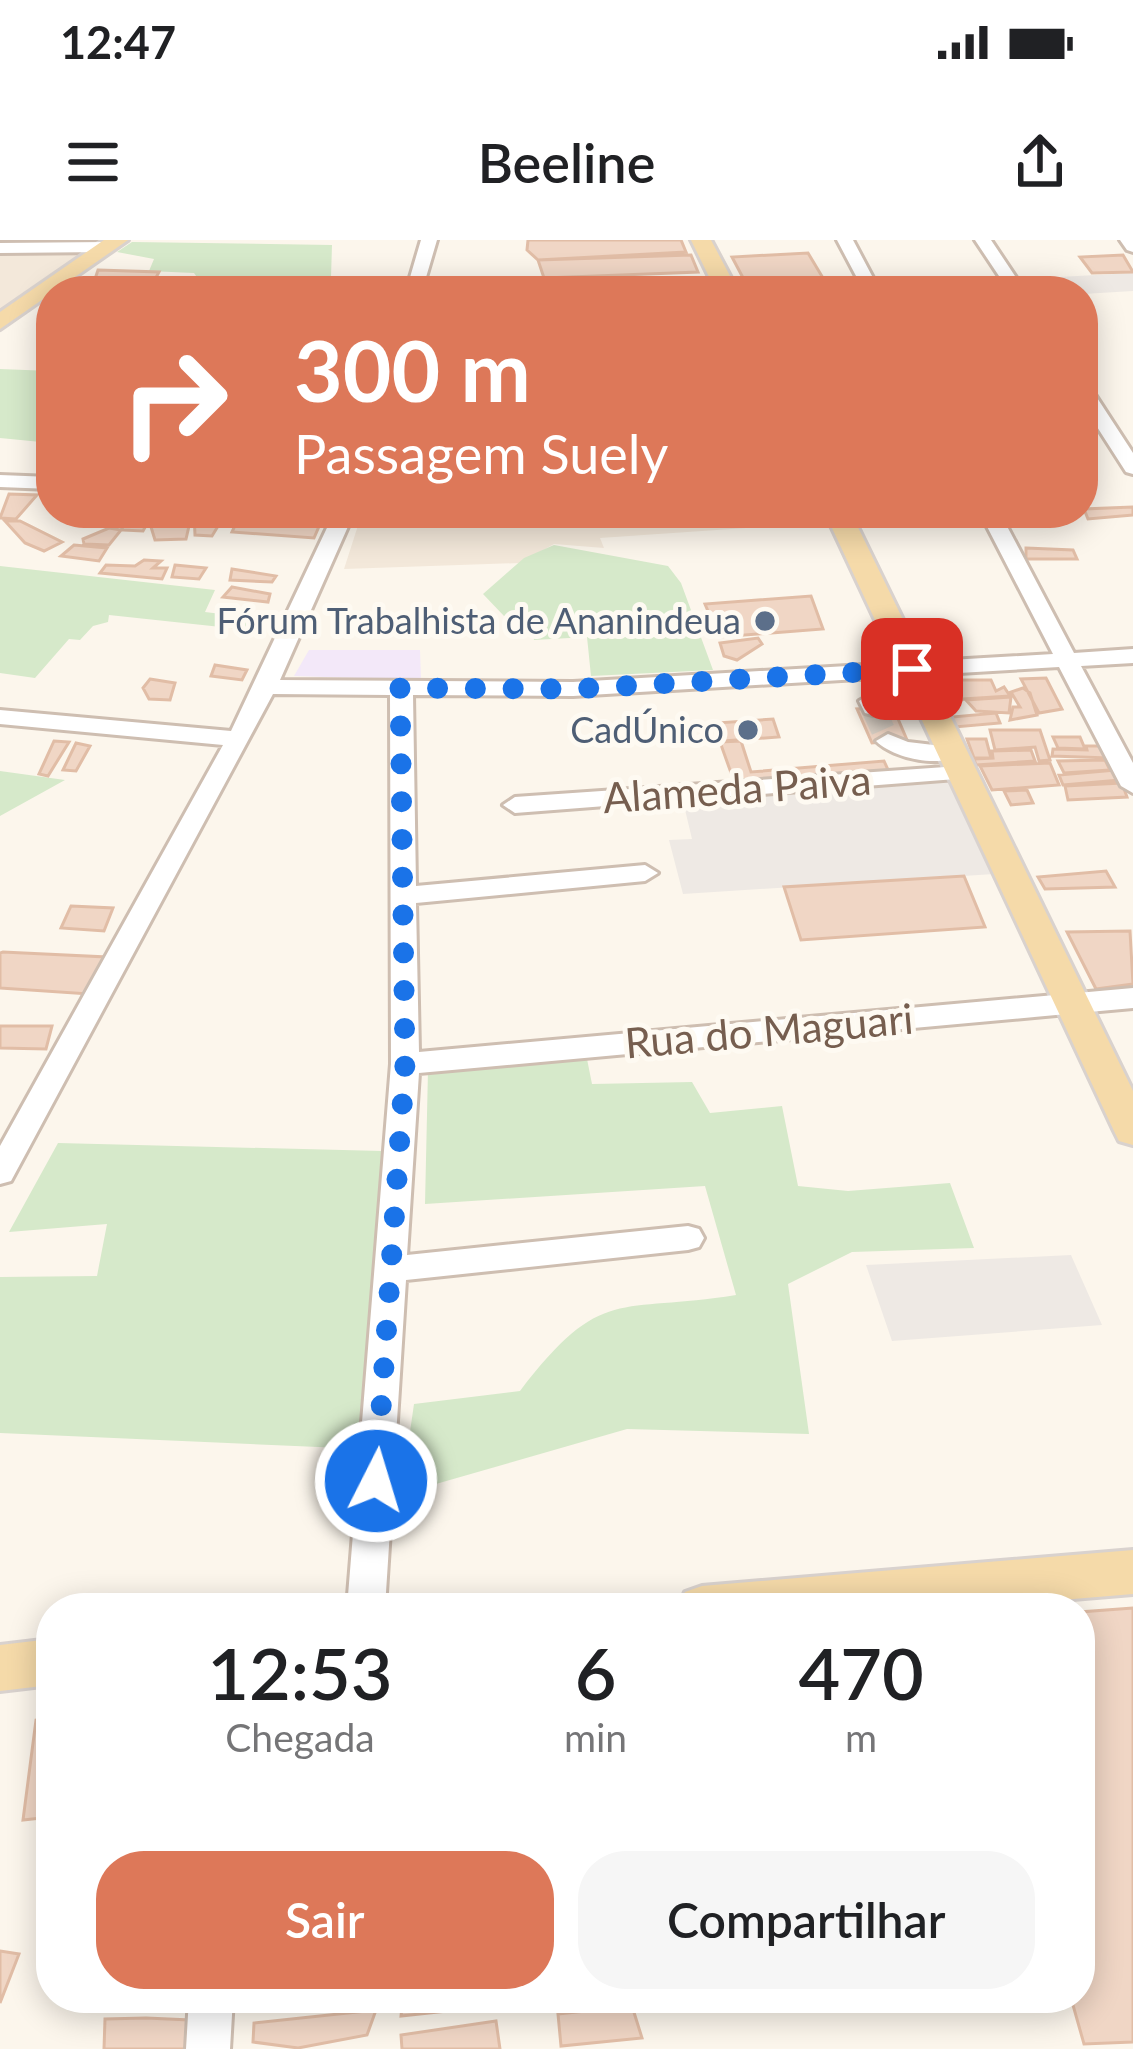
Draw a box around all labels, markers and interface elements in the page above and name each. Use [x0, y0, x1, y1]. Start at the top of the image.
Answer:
text: 12:47 [60, 15, 176, 69]
icon: menu [60, 129, 126, 195]
icon: share [1007, 129, 1073, 195]
text: Beeline [478, 130, 655, 195]
text: 300 m [294, 319, 531, 420]
icon: right [96, 324, 252, 480]
text: Passagem Suely [294, 421, 668, 486]
place label: Fórum Trabalhista de Ananindeua [217, 598, 741, 642]
marker: Fórum Trabalhista de Ananindeua [752, 608, 778, 634]
pin [861, 618, 963, 720]
icon: arrive [879, 636, 945, 702]
place label: CadÚnico [570, 707, 724, 751]
marker: CadÚnico [735, 717, 761, 743]
street label: Alameda Paiva [601, 754, 873, 822]
street label: Rua do Maguari [623, 992, 915, 1068]
position arrow [313, 1418, 439, 1544]
text: 12:53 [207, 1629, 393, 1715]
text: 6 [575, 1629, 616, 1715]
text: 470 [798, 1629, 924, 1715]
text: Chegada [225, 1714, 375, 1760]
text: min [564, 1714, 627, 1760]
text: m [845, 1714, 877, 1760]
button: Sair [96, 1851, 554, 1989]
button: Compartilhar [578, 1851, 1035, 1989]

